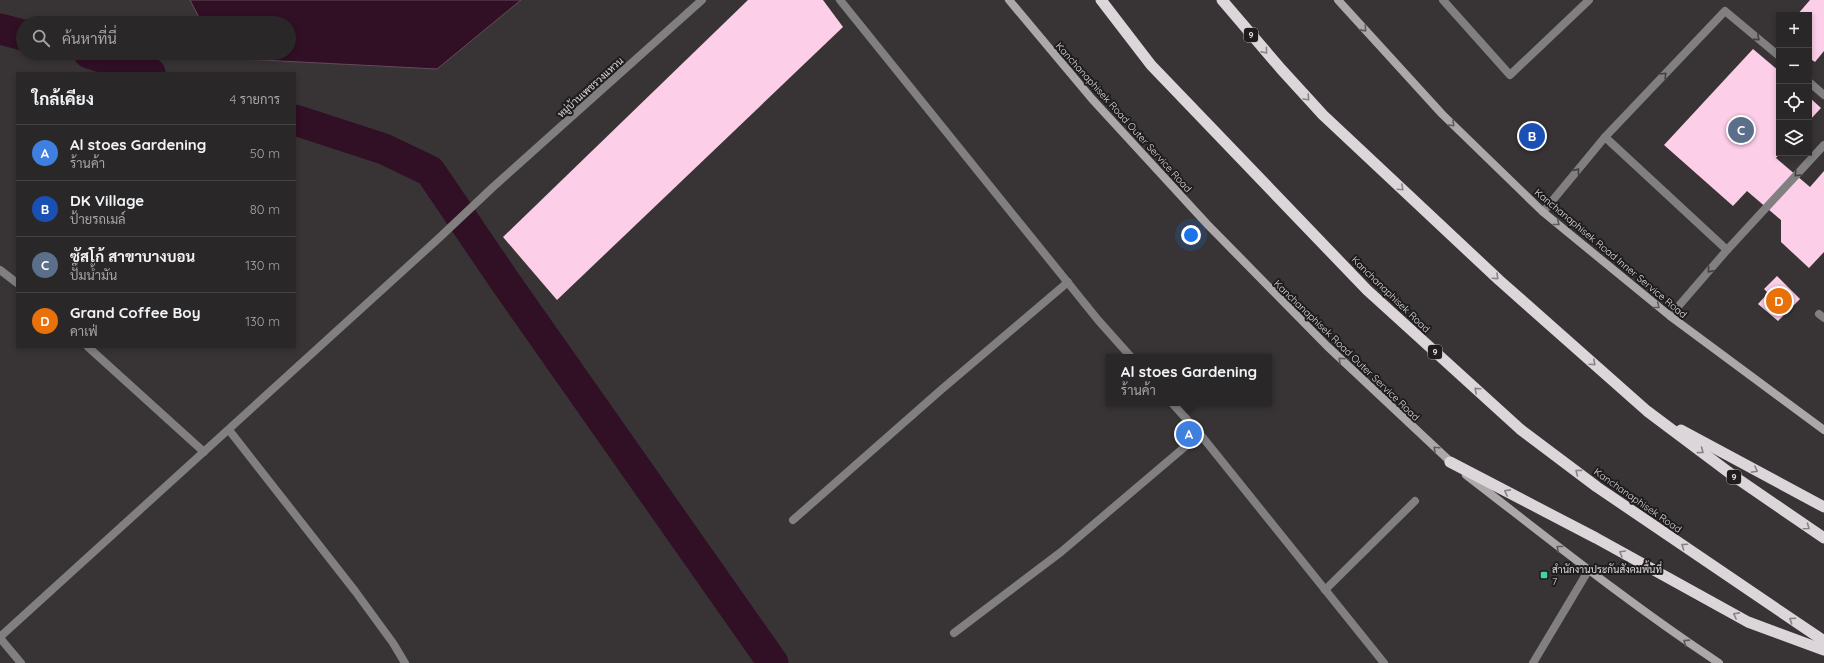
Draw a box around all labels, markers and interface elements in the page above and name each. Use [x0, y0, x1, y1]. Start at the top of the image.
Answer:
map controls [1776, 12, 1812, 156]
button: + [1776, 12, 1812, 48]
search box [16, 16, 296, 60]
one-way arrow [1359, 24, 1367, 32]
icon: search [30, 27, 52, 49]
road number: 9 [1244, 28, 1258, 42]
text: ค้นหาที่นี่ [62, 29, 117, 48]
one-way arrow [1752, 33, 1760, 40]
street label: Kanchanaphisek Road Outer Service Road [1053, 40, 1195, 195]
one-way arrow [1261, 46, 1268, 54]
button: − [1776, 48, 1812, 84]
street label: หมู่บ้านเพชรวงแหวน [555, 54, 627, 121]
one-way arrow [1659, 72, 1667, 80]
button: locate [1776, 84, 1812, 120]
text: ใกล้เคียง [32, 88, 94, 109]
text: 4 รายการ [229, 91, 280, 107]
one-way arrow [1303, 93, 1310, 101]
pin: C [1728, 115, 1754, 145]
one-way arrow [1447, 120, 1455, 127]
button: layers [1776, 120, 1812, 156]
pin: B [1519, 121, 1545, 151]
text: Al stoes Gardening [70, 135, 206, 154]
text: A [41, 145, 49, 161]
text: 50 m [250, 145, 280, 161]
text: ร้านค้า [70, 155, 105, 171]
one-way arrow [1572, 169, 1579, 176]
one-way arrow [1795, 169, 1802, 177]
one-way arrow [1396, 183, 1404, 191]
street label: Kanchanaphisek Road Inner Service Road [1532, 186, 1690, 321]
text: DK Village [70, 191, 144, 210]
text: B [41, 201, 49, 217]
text: 80 m [250, 201, 280, 217]
text: ป้ายรถเมล์ [70, 211, 126, 227]
one-way arrow [1552, 219, 1559, 226]
your location [1181, 225, 1201, 245]
text: ซัสโก้ สาขาบางบอน [70, 247, 195, 266]
street label: Kanchanaphisek Road [1349, 253, 1433, 335]
text: C [41, 257, 49, 273]
text: 130 m [245, 257, 280, 273]
one-way arrow [1707, 265, 1714, 272]
text: ปั๊มน้ำมัน [70, 267, 117, 283]
one-way arrow [1491, 272, 1499, 280]
street label: Kanchanaphisek Road Outer Service Road [1271, 277, 1422, 424]
pin: D [1766, 286, 1792, 316]
one-way arrow [1653, 301, 1660, 308]
text: Grand Coffee Boy [70, 303, 201, 322]
text: D [40, 313, 50, 329]
text: 130 m [245, 313, 280, 329]
text: คาเฟ่ [70, 323, 98, 339]
road number: 9 [1428, 345, 1442, 359]
popup [1106, 354, 1272, 406]
one-way arrow [1338, 357, 1346, 365]
one-way arrow [1588, 359, 1596, 366]
text: Al stoes Gardening [1121, 362, 1257, 381]
text: ร้านค้า [1121, 382, 1156, 398]
one-way arrow [1474, 387, 1482, 395]
pin: A [1176, 419, 1202, 449]
one-way arrow [1433, 446, 1441, 453]
one-way arrow [1696, 447, 1703, 454]
street label: Kanchanaphisek Road [1591, 465, 1684, 536]
one-way arrow [1751, 465, 1759, 472]
one-way arrow [1575, 470, 1582, 477]
road number: 9 [1727, 470, 1741, 484]
one-way arrow [1504, 489, 1511, 496]
one-way arrow [1803, 522, 1810, 529]
one-way arrow [1682, 544, 1689, 551]
one-way arrow [1556, 546, 1563, 553]
one-way arrow [1619, 550, 1626, 557]
place label: สำนักงานประกันสังคมพื้นที่ 7 [1552, 560, 1662, 588]
marker: สำนักงานประกันสังคมพื้นที่ 7 [1539, 570, 1549, 580]
one-way arrow [1732, 613, 1740, 620]
one-way arrow [1789, 618, 1796, 625]
one-way arrow [1683, 639, 1690, 646]

